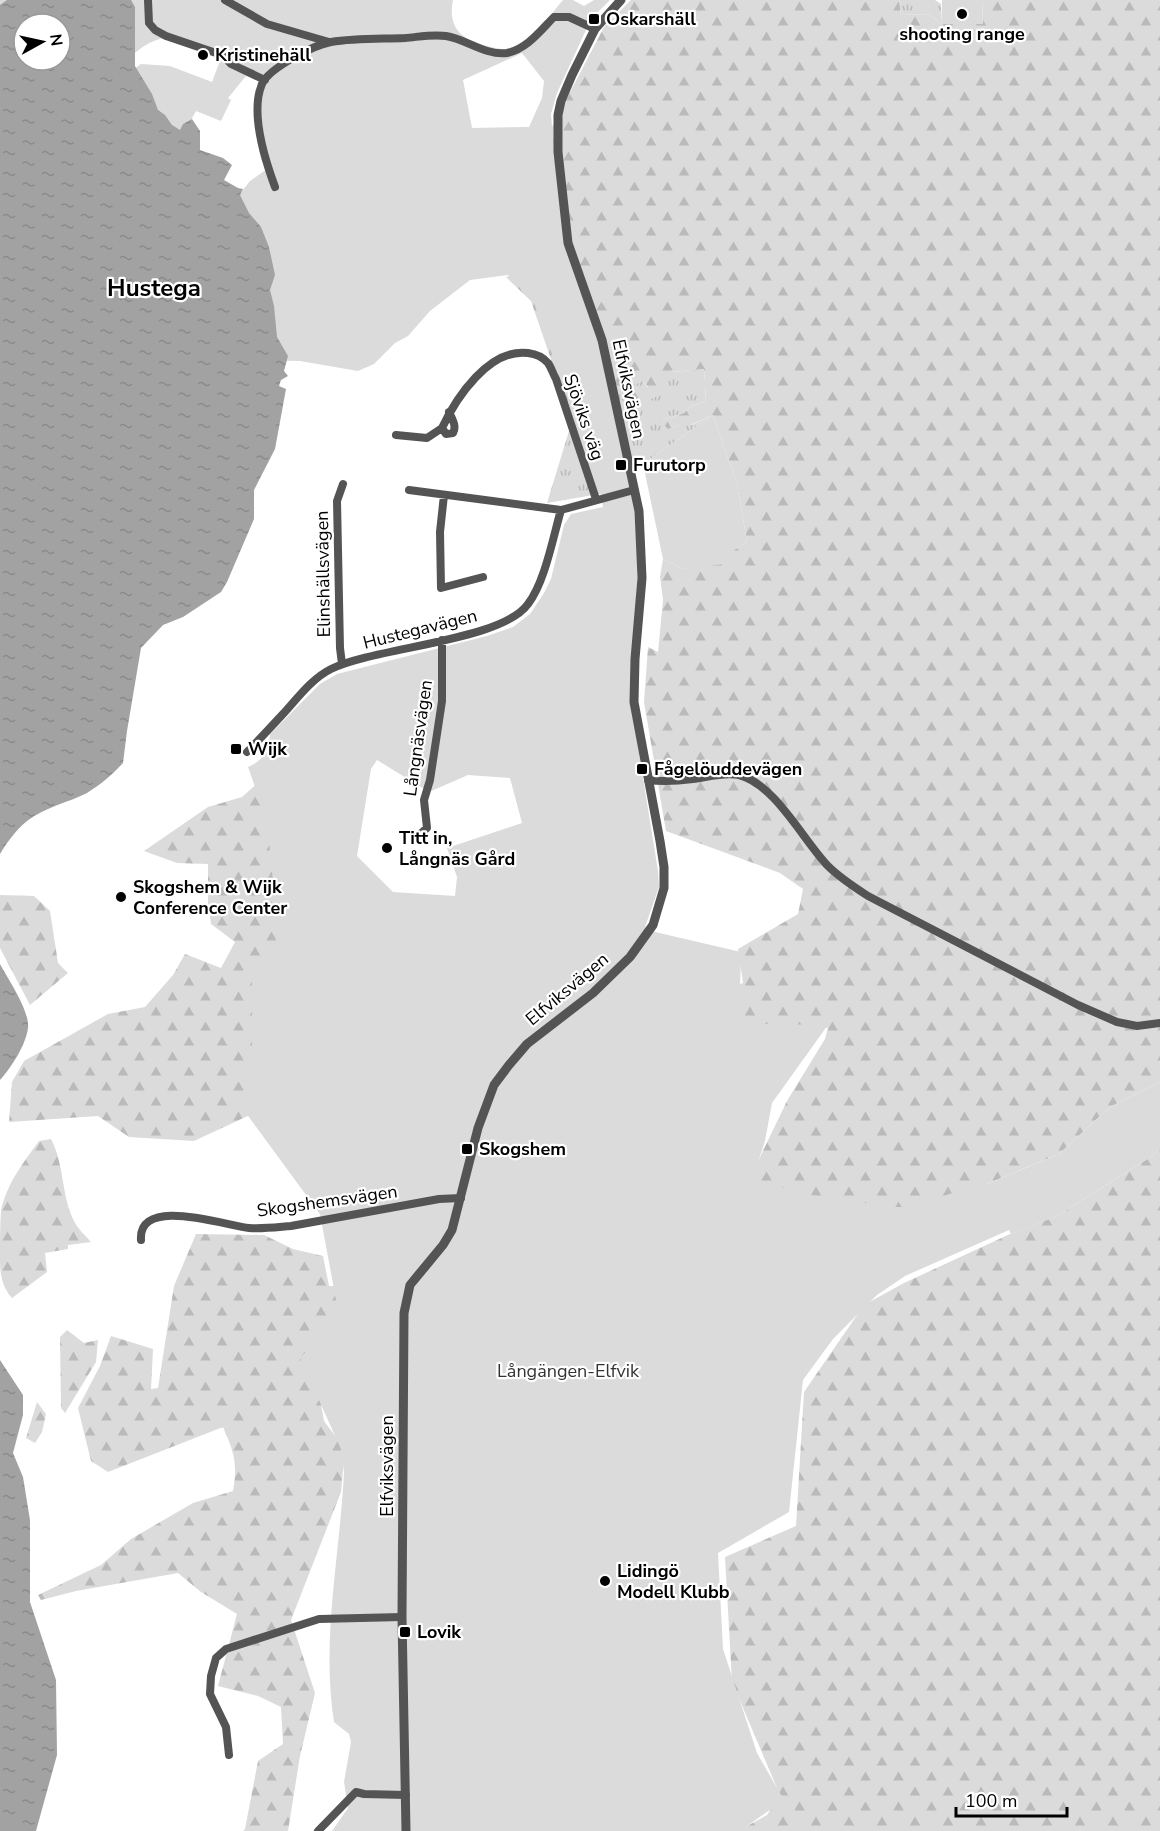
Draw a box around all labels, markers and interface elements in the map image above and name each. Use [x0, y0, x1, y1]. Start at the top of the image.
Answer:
place label: Oskarshäll [606, 7, 696, 31]
marker: shooting range [955, 7, 969, 21]
north arrow [12, 12, 72, 72]
marker: Oskarshäll [587, 12, 601, 26]
place label: shooting range [899, 22, 1025, 46]
text: N [44, 33, 68, 48]
place label: Kristinehäll [215, 43, 311, 67]
marker: Kristinehäll [196, 48, 210, 62]
district label: Hustega [107, 272, 201, 304]
street label: Elfviksvägen [607, 337, 651, 441]
street label: Sjöviks väg [558, 371, 610, 463]
place label: Furutorp [633, 453, 706, 477]
marker: Furutorp [614, 458, 628, 472]
street label: Elinshällsvägen [310, 510, 336, 638]
street label: Hustegavägen [360, 603, 480, 655]
street label: Långnäsvägen [398, 678, 438, 798]
place label: Wijk [248, 737, 287, 761]
marker: Wijk [229, 742, 243, 756]
place label: Fågelöuddevägen [654, 757, 802, 781]
marker: Fågelöuddevägen [635, 762, 649, 776]
place label: Titt in, Långnäs Gård [399, 826, 515, 871]
marker: Titt in, Långnäs Gård [380, 841, 394, 855]
place label: Skogshem & Wijk Conference Center [133, 875, 287, 920]
marker: Skogshem & Wijk Conference Center [114, 890, 128, 904]
street label: Elfviksvägen [520, 947, 614, 1031]
place label: Skogshem [479, 1137, 566, 1161]
marker: Skogshem [460, 1142, 474, 1156]
street label: Skogshemsvägen [255, 1179, 399, 1223]
park label: Långängen-Elfvik [497, 1359, 640, 1383]
street label: Elfviksvägen [375, 1415, 399, 1517]
place label: Lidingö Modell Klubb [617, 1559, 730, 1604]
marker: Lidingö Modell Klubb [598, 1574, 612, 1588]
place label: Lovik [417, 1620, 461, 1644]
marker: Lovik [398, 1625, 412, 1639]
scale bar [956, 1780, 1067, 1818]
text: 100 m [965, 1789, 1017, 1813]

